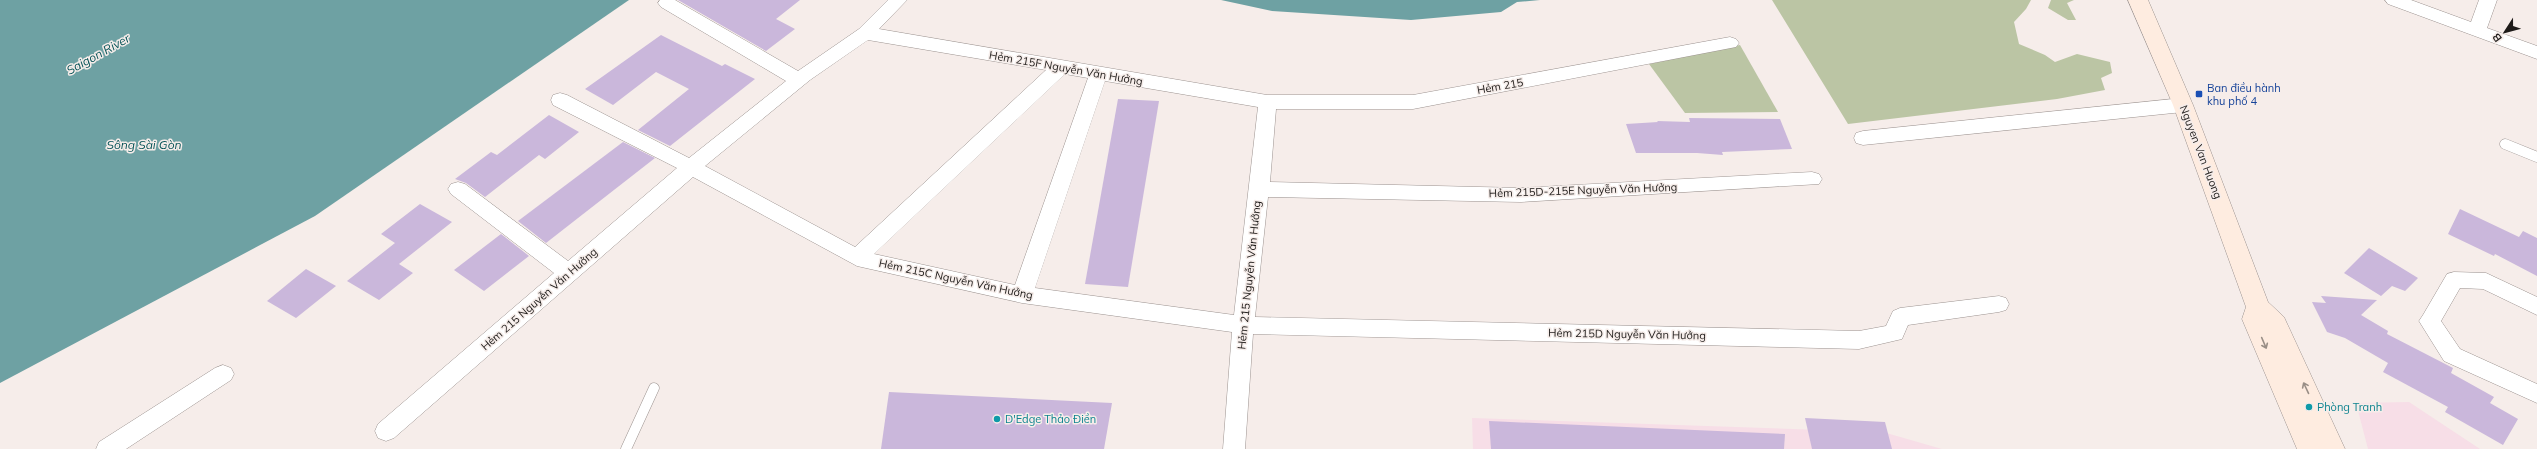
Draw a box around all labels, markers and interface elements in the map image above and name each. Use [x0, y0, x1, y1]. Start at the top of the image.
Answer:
north arrow [2485, 12, 2525, 52]
water label: Saigon River [64, 30, 133, 78]
text: B [2489, 30, 2505, 45]
street label: Hẻm 215F Nguyễn Văn Hưởng [988, 48, 1144, 88]
street label: Hẻm 215 [1476, 75, 1525, 97]
place label: Ban điều hành khu phố 4 [2207, 81, 2281, 108]
marker: Ban điều hành khu phố 4 [2194, 89, 2204, 99]
street label: Nguyen Van Huong [2177, 103, 2225, 201]
water label: Sông Sài Gòn [106, 137, 182, 152]
street label: Hẻm 215D-215E Nguyễn Văn Hưởng [1488, 180, 1678, 200]
street label: Hẻm 215 Nguyễn Văn Hưởng [1234, 200, 1264, 350]
street label: Hẻm 215 Nguyễn Văn Hưởng [478, 245, 600, 353]
street label: Hẻm 215C Nguyễn Văn Hưởng [878, 256, 1034, 302]
street label: Hẻm 215D Nguyễn Văn Hưởng [1548, 326, 1706, 342]
one-way arrow [2260, 336, 2268, 348]
one-way arrow [2301, 382, 2309, 394]
place label: Phòng Tranh [2317, 400, 2382, 414]
marker: Phòng Tranh [2304, 402, 2314, 412]
place label: D'Edge Thảo Điền [1005, 412, 1096, 426]
marker: D'Edge Thảo Điền [992, 414, 1002, 424]

